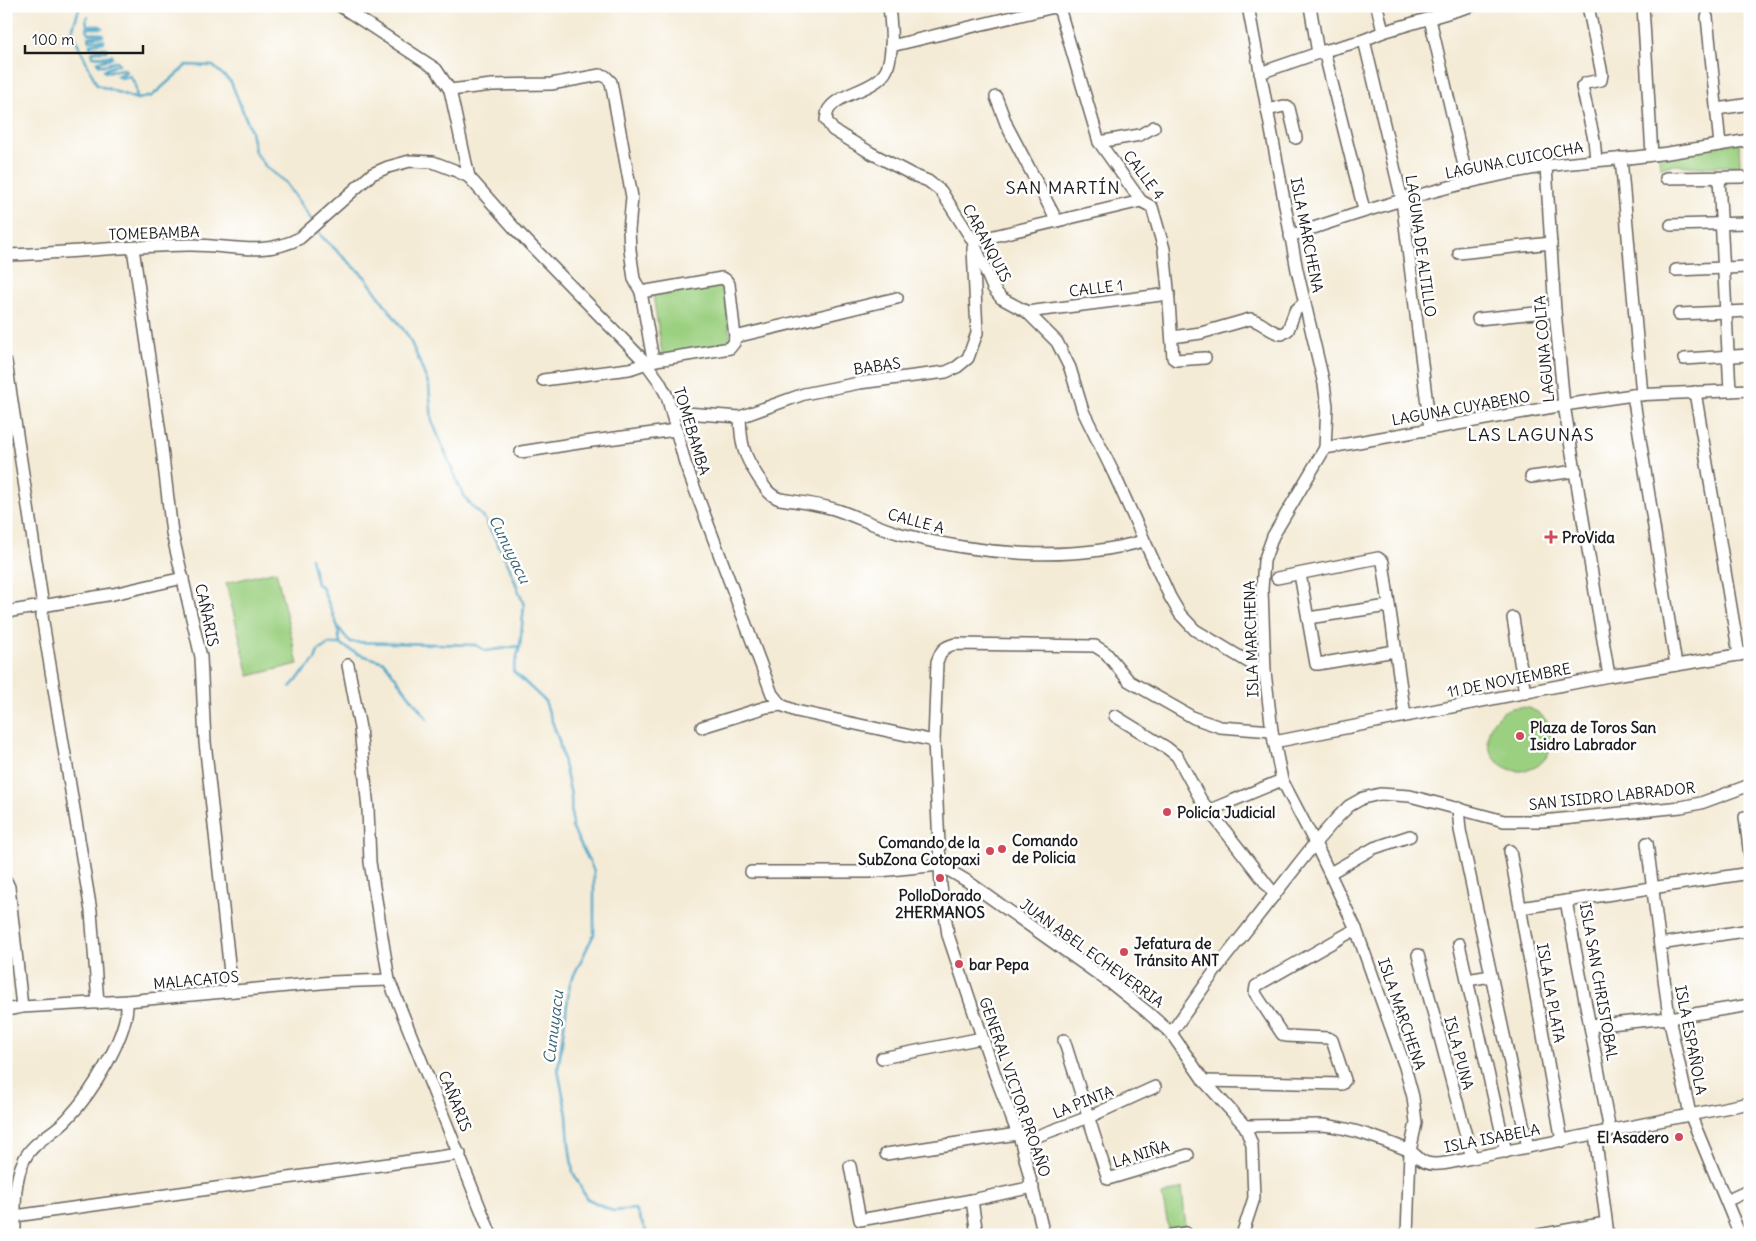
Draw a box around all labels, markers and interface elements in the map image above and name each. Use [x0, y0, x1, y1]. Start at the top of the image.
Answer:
scale bar [25, 22, 142, 54]
text: 100 m [32, 30, 74, 49]
street label: LAGUNA CUICOCHA [1443, 137, 1585, 183]
street label: CALLE 4 [1119, 147, 1169, 204]
street label: LAGUNA DE ALTILLO [1402, 174, 1440, 318]
district label: SAN MARTÍN [1005, 176, 1121, 199]
street label: ISLA MARCHENA [1287, 176, 1328, 295]
street label: CARANQUIS [959, 201, 1015, 285]
street label: TOMEBAMBA [108, 222, 200, 244]
street label: CALLE 1 [1068, 275, 1124, 301]
street label: LAGUNA COLTA [1530, 294, 1558, 403]
street label: BABAS [852, 353, 902, 379]
street label: TOMEBAMBA [670, 385, 715, 478]
street label: LAGUNA CUYABENO [1390, 386, 1532, 430]
district label: LAS LAGUNAS [1467, 423, 1595, 446]
street label: CALLE A [886, 504, 947, 538]
water label: Cunuyacu [485, 511, 536, 588]
place label: ProVida [1562, 528, 1615, 547]
marker: ProVida [1544, 530, 1558, 544]
street label: ISLA MARCHENA [1239, 580, 1263, 698]
street label: CAÑARIS [191, 582, 223, 648]
street label: 11 DE NOVIEMBRE [1446, 659, 1573, 701]
place label: Plaza de Toros San Isidro Labrador [1530, 718, 1657, 754]
marker: Plaza de Toros San Isidro Labrador [1514, 730, 1526, 742]
street label: SAN ISIDRO LABRADOR [1528, 778, 1697, 814]
place label: Policía Judicial [1177, 803, 1275, 822]
marker: Policía Judicial [1161, 806, 1173, 818]
place label: Comando de Policia [1012, 831, 1078, 867]
place label: Comando de la SubZona Cotopaxi [858, 833, 980, 870]
marker: Comando de Policia [996, 843, 1008, 855]
marker: Comando de la SubZona Cotopaxi [984, 845, 996, 857]
marker: PolloDorado 2HERMANOS [934, 872, 946, 884]
place label: PolloDorado 2HERMANOS [895, 886, 985, 922]
street label: JUAN ABEL ECHEVERRIA [1016, 894, 1168, 1012]
street label: ISLA SAN CHRISTOBAL [1576, 902, 1622, 1062]
place label: Jefatura de Tránsito ANT [1134, 934, 1219, 970]
street label: ISLA LA PLATA [1533, 942, 1569, 1045]
marker: Jefatura de Tránsito ANT [1118, 946, 1130, 958]
place label: bar Pepa [969, 955, 1030, 975]
street label: ISLA MARCHENA [1374, 956, 1430, 1073]
marker: bar Pepa [953, 958, 965, 970]
street label: MALACATOS [152, 967, 240, 993]
street label: ISLA ESPAÑOLA [1671, 984, 1711, 1097]
water label: Cunuyacu [539, 988, 568, 1065]
street label: GENERAL VICTOR PROAÑO [975, 995, 1055, 1179]
street label: ISLA PUNA [1440, 1014, 1478, 1092]
street label: CAÑARIS [434, 1068, 476, 1134]
street label: LA PINTA [1050, 1081, 1117, 1123]
street label: ISLA ISABELA [1442, 1119, 1542, 1157]
place label: El Asadero [1597, 1128, 1670, 1147]
marker: El Asadero [1673, 1131, 1685, 1143]
street label: LA NIÑA [1110, 1136, 1172, 1172]

